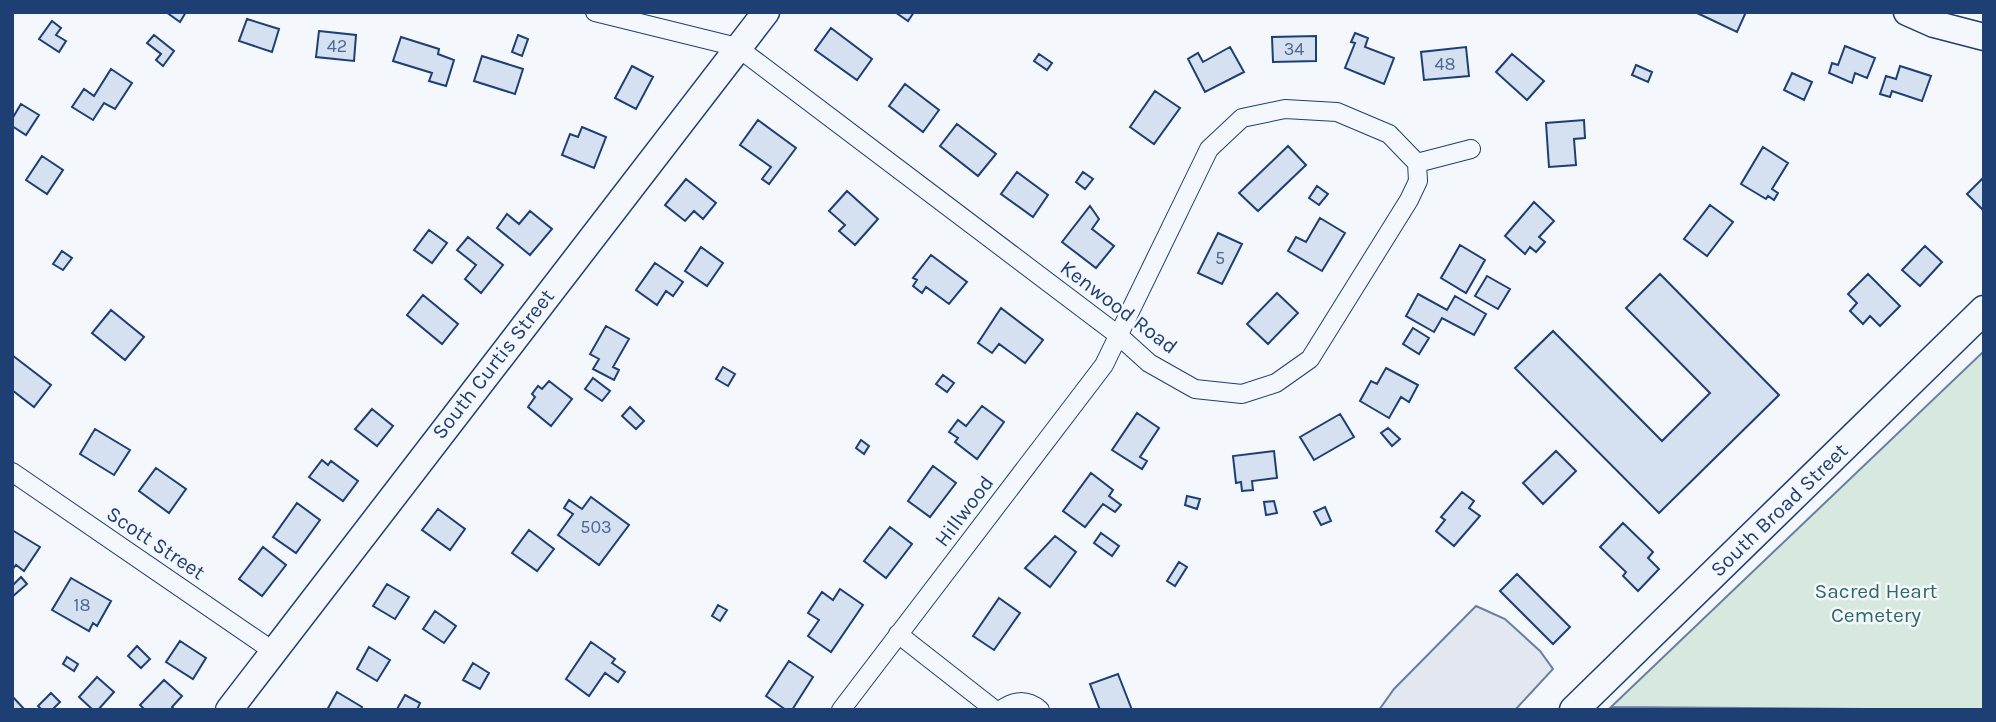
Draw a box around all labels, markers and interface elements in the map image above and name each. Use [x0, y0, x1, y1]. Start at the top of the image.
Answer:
house number: 42 [327, 35, 347, 57]
house number: 34 [1284, 38, 1304, 60]
house number: 48 [1434, 53, 1456, 75]
house number: 5 [1215, 247, 1225, 269]
street label: Kenwood Road [1056, 255, 1182, 359]
street label: South Curtis Street [427, 284, 559, 444]
street label: South Broad Street [1705, 438, 1853, 582]
street label: Hillwood [930, 471, 998, 551]
street label: Scott Street [102, 501, 210, 585]
house number: 503 [580, 516, 612, 538]
park label: Sacred Heart Cemetery [1815, 579, 1937, 627]
house number: 18 [73, 594, 91, 616]

